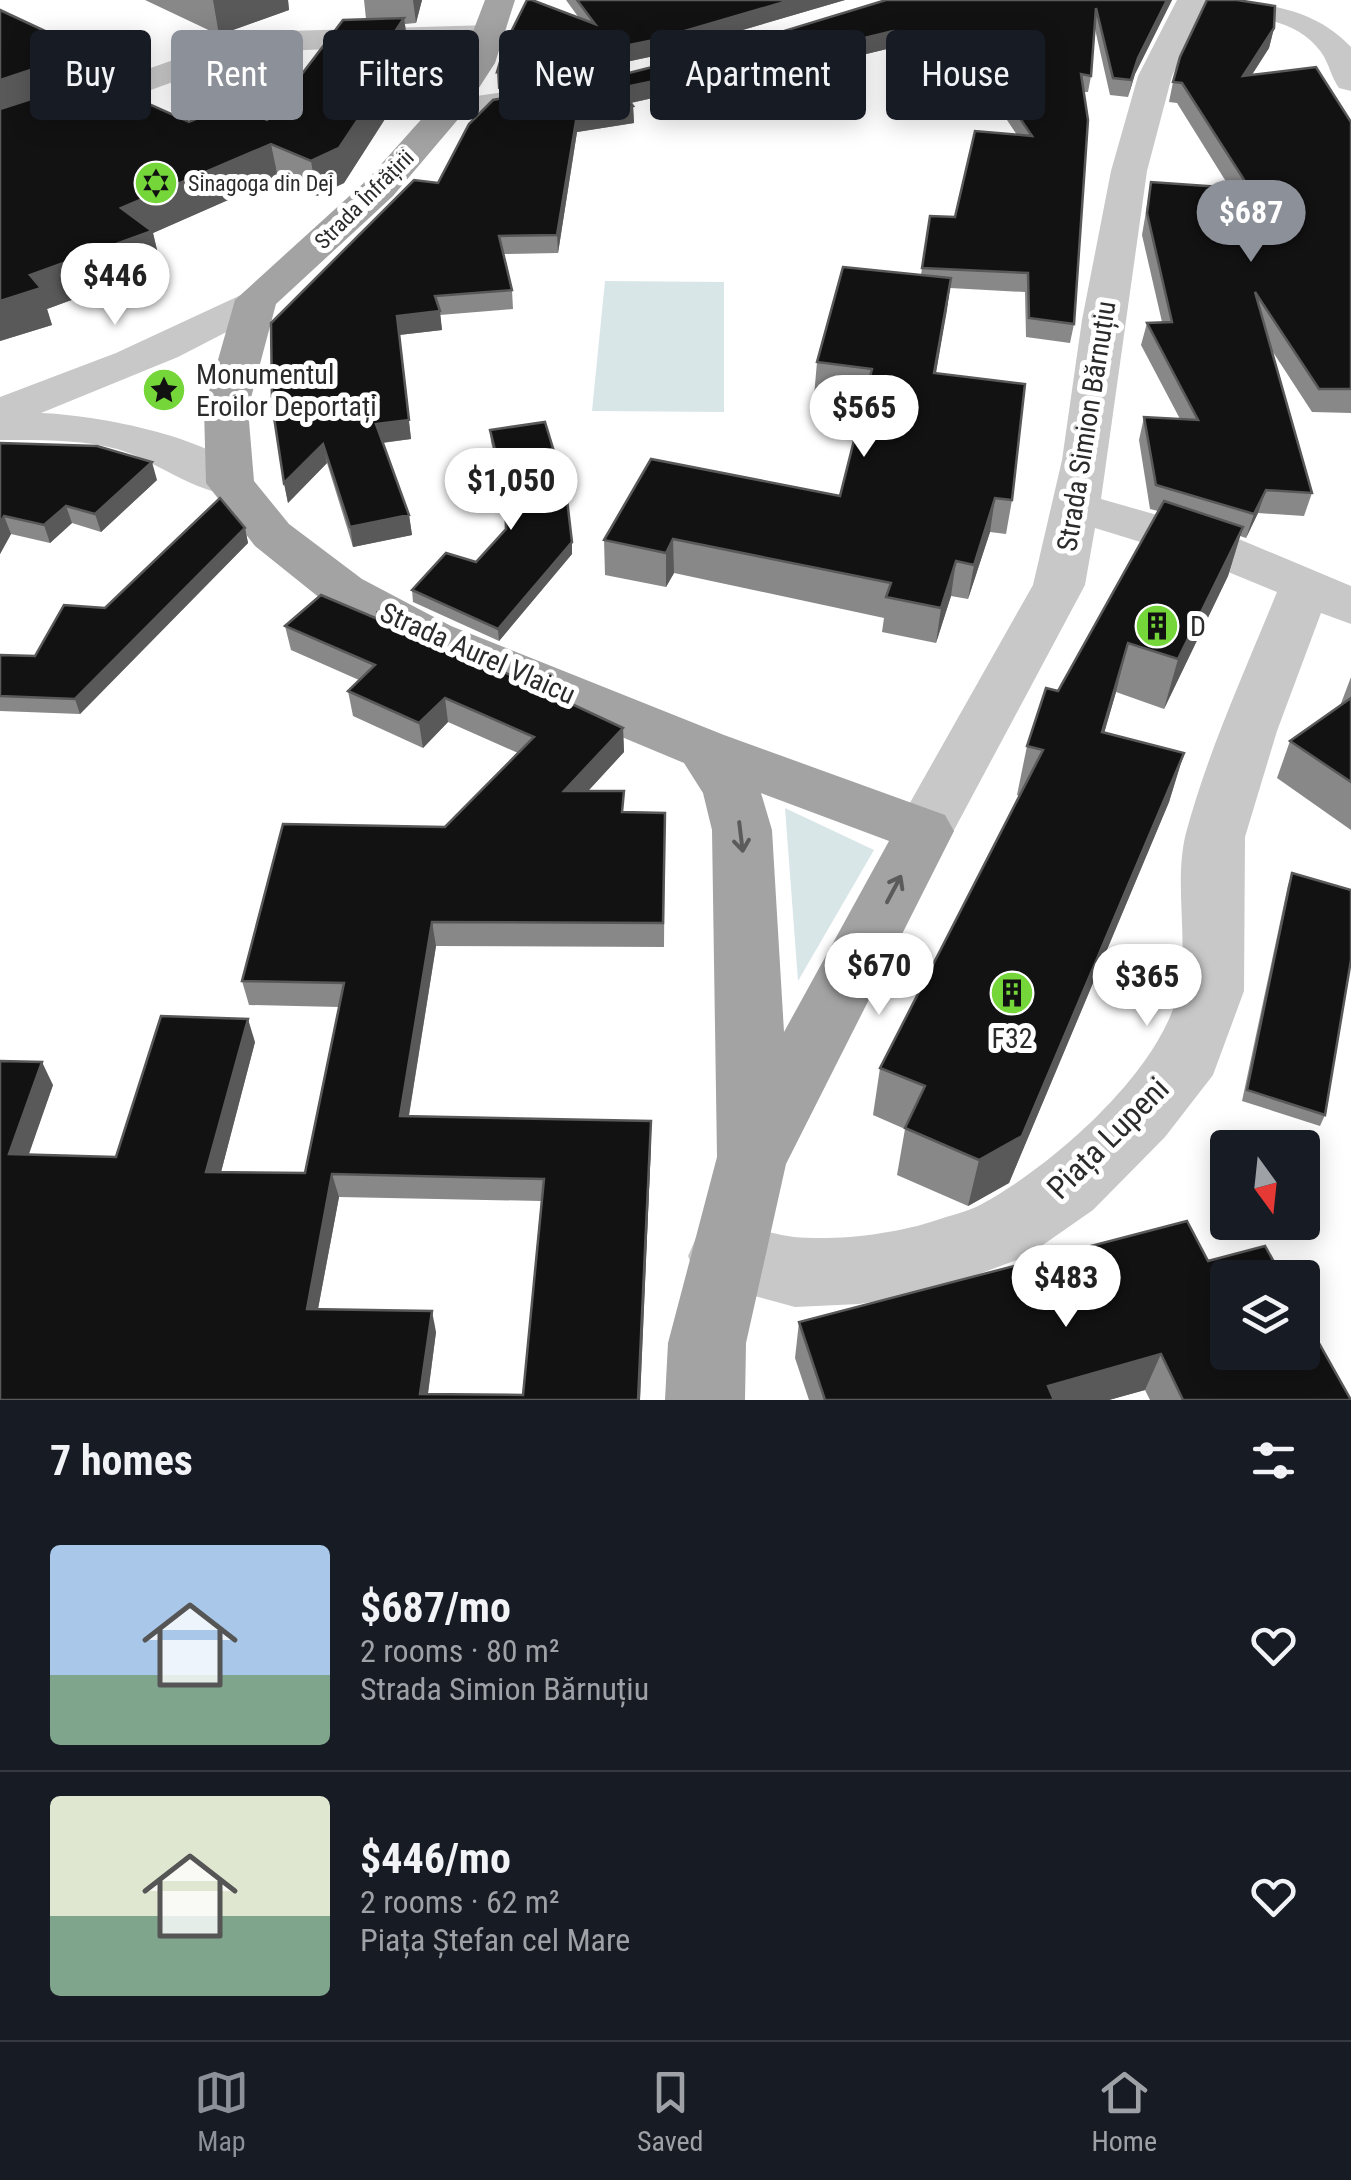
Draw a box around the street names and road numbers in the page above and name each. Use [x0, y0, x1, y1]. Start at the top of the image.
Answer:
street label: Strada Înfrățirii [310, 145, 420, 255]
street label: Strada Simion Bărnuțiu [1050, 299, 1123, 554]
street label: Strada Aurel Vlaicu [375, 596, 580, 711]
street label: Piața Lupeni [1039, 1069, 1177, 1207]

